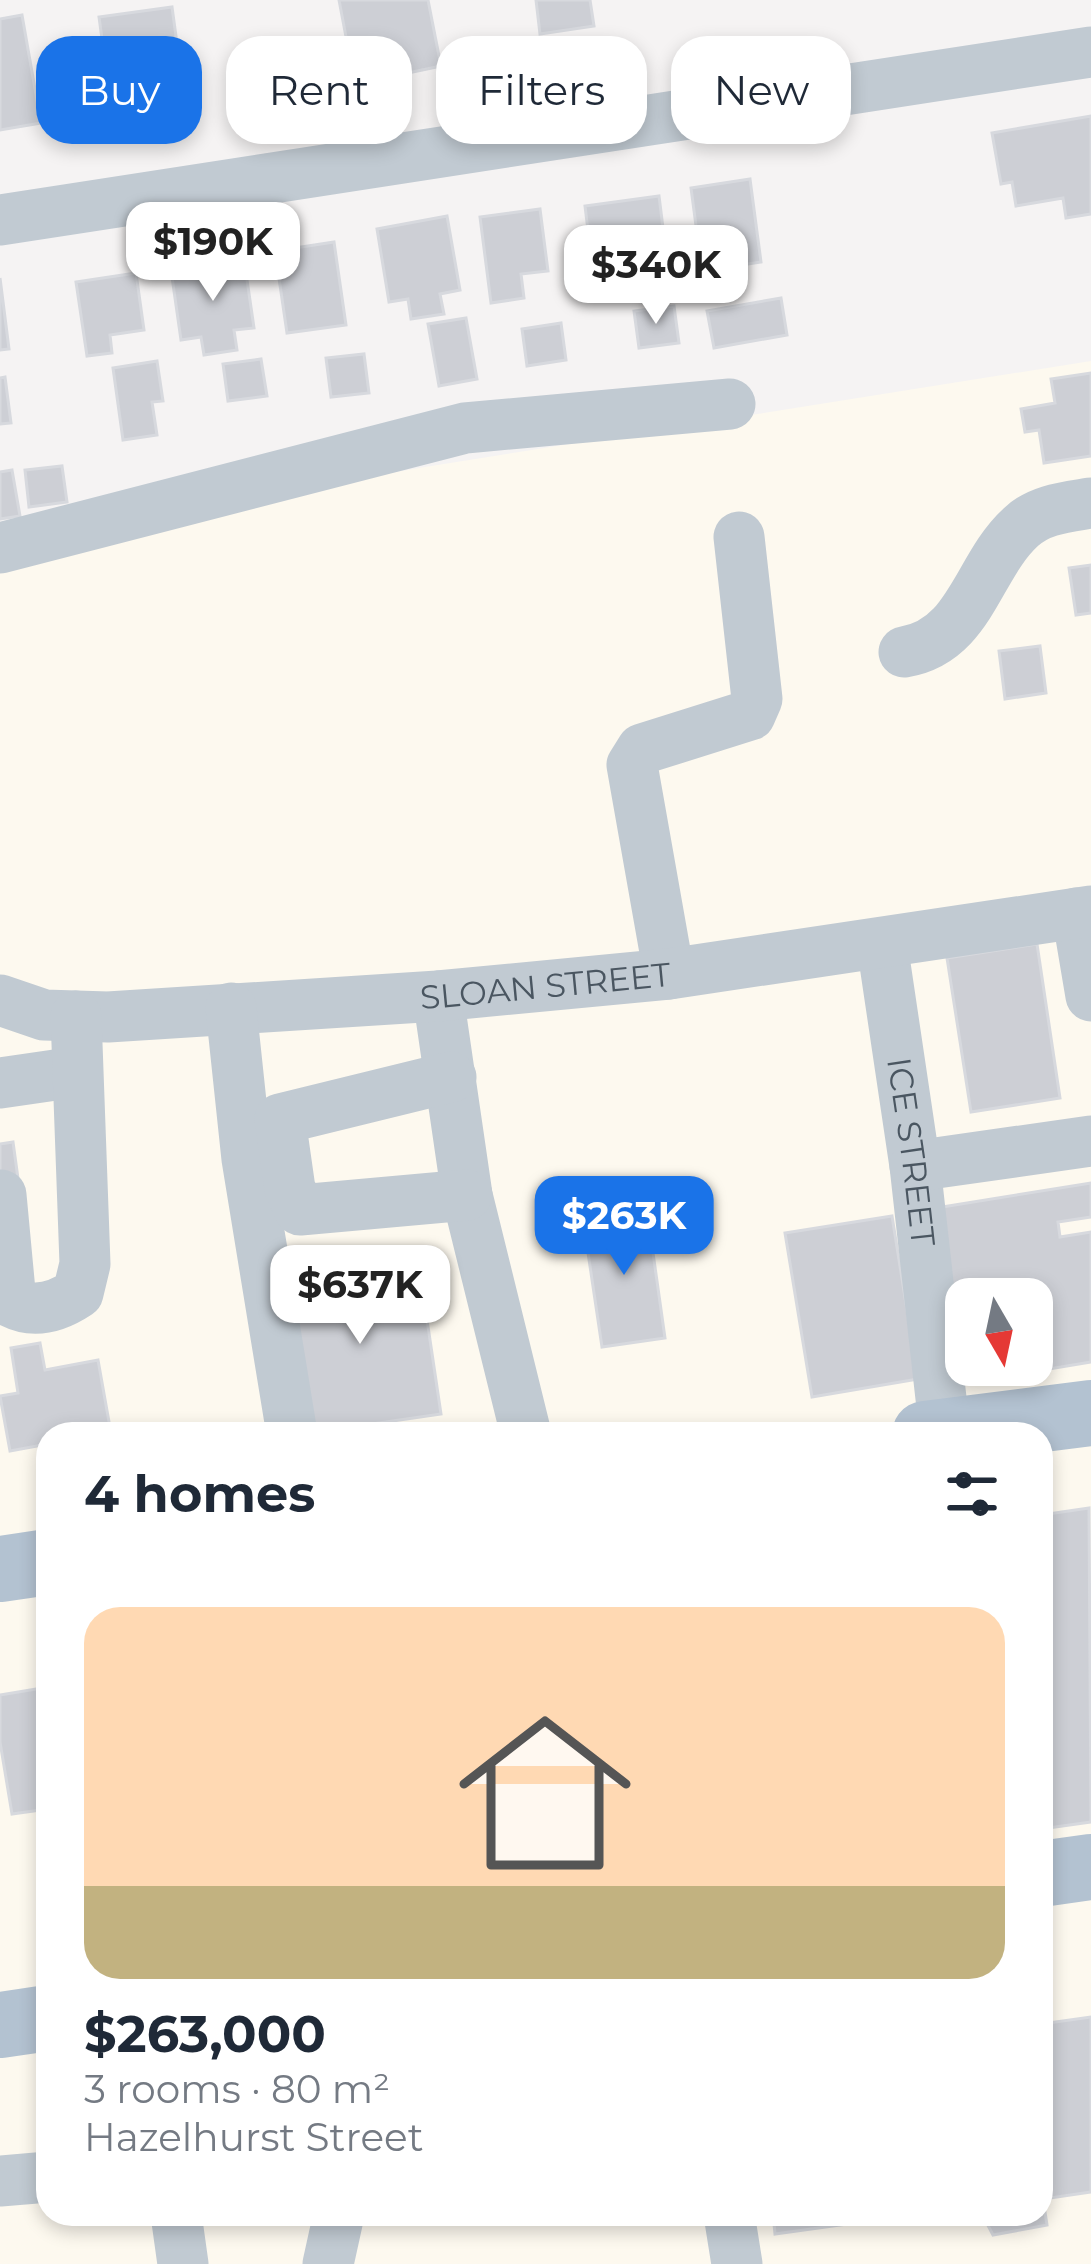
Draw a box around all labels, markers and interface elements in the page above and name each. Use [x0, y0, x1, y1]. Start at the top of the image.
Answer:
chip: Buy [36, 36, 202, 144]
chip: Rent [226, 36, 412, 144]
chip: Filters [436, 36, 647, 144]
chip: New [671, 36, 851, 144]
pin: $190K [129, 202, 297, 304]
text: $190K [153, 217, 273, 265]
pin: $340K [572, 225, 740, 327]
text: $340K [591, 240, 721, 288]
street label: SLOAN STREET [419, 954, 673, 1017]
street label: ICE STREET [879, 1055, 944, 1248]
pin: $263K [540, 1176, 708, 1278]
text: $263K [562, 1191, 686, 1239]
pin: $637K [276, 1245, 444, 1347]
text: $637K [297, 1260, 423, 1308]
north arrow [945, 1278, 1053, 1386]
map controls [945, 1278, 1053, 1386]
icon: filters [939, 1461, 1005, 1527]
text: 4 homes [84, 1463, 315, 1525]
icon: home [437, 1685, 653, 1901]
text: $263,000 [84, 2003, 326, 2065]
text: 3 rooms · 80 m² [84, 2065, 390, 2113]
text: Hazelhurst Street [84, 2113, 423, 2161]

